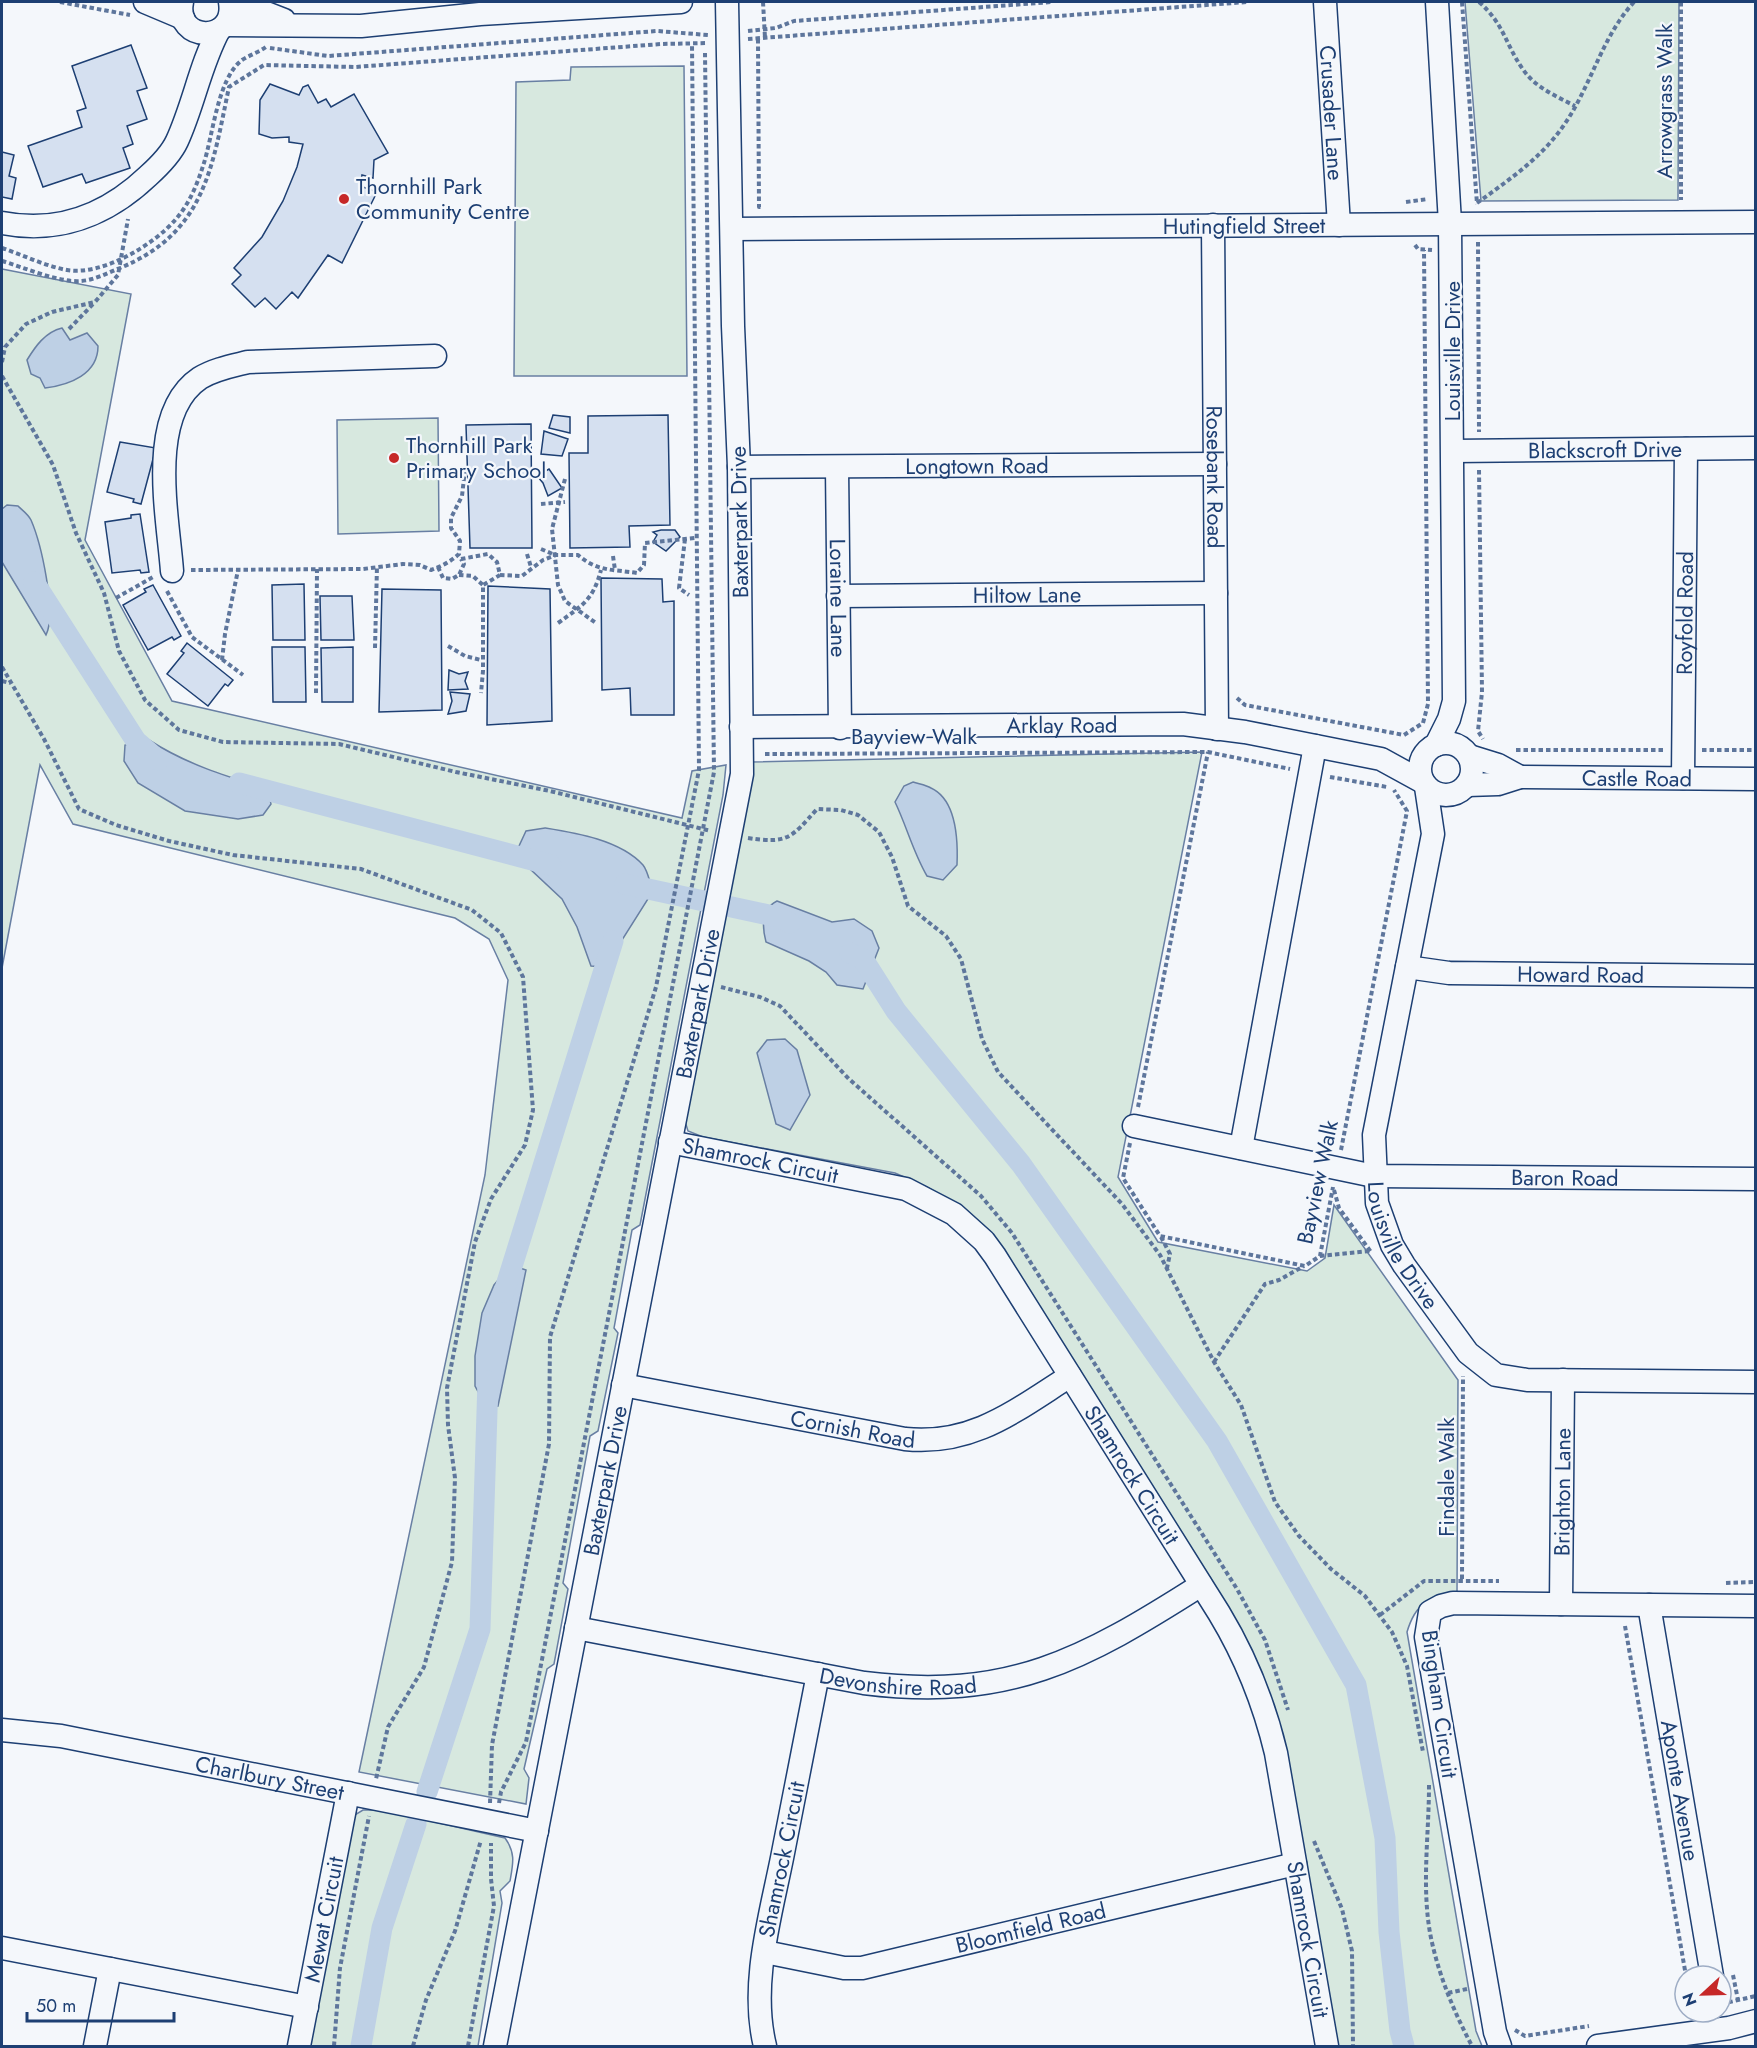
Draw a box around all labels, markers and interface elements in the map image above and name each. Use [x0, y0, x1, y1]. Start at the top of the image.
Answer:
street label: Arrowgrass Walk [1648, 23, 1680, 179]
street label: Crusader Lane [1312, 44, 1352, 181]
place label: Thornhill Park Community Centre [356, 170, 530, 227]
marker: Thornhill Park Community Centre [337, 192, 351, 206]
street label: Hutingfield Street [1163, 209, 1326, 242]
street label: Louisville Drive [1436, 281, 1468, 421]
street label: Rosebank Road [1198, 405, 1232, 549]
place label: Thornhill Park Primary School [406, 429, 546, 486]
street label: Blackscroft Drive [1528, 433, 1682, 466]
street label: Baxterpark Drive [722, 446, 756, 598]
street label: Longtown Road [905, 449, 1049, 482]
marker: Thornhill Park Primary School [387, 451, 401, 465]
street label: Loraine Lane [822, 538, 855, 658]
street label: Royfold Road [1668, 551, 1701, 675]
street label: Hiltow Lane [973, 578, 1081, 611]
street label: Arklay Road [1006, 708, 1118, 741]
street label: Bayview Walk [851, 720, 977, 752]
street label: Castle Road [1582, 762, 1692, 794]
street label: Baxterpark Drive [667, 926, 728, 1081]
street label: Howard Road [1517, 958, 1644, 991]
street label: Bayview Walk [1288, 1117, 1346, 1247]
street label: Shamrock Circuit [679, 1129, 842, 1191]
street label: Baron Road [1511, 1161, 1619, 1194]
street label: Louisville Drive [1360, 1181, 1447, 1316]
street label: Shamrock Circuit [1077, 1399, 1188, 1551]
street label: Cornish Road [788, 1401, 916, 1456]
street label: Baxterpark Drive [575, 1403, 635, 1558]
street label: Findale Walk [1430, 1417, 1462, 1537]
street label: Brighton Lane [1545, 1428, 1579, 1556]
street label: Bingham Circuit [1414, 1628, 1466, 1781]
street label: Devonshire Road [817, 1659, 978, 1703]
street label: Aponte Avenue [1653, 1717, 1708, 1863]
street label: Charlbury Street [192, 1747, 347, 1808]
street label: Shamrock Circuit [750, 1778, 813, 1940]
street label: Mewat Circuit [296, 1853, 351, 1985]
street label: Shamrock Circuit [1279, 1858, 1338, 2021]
street label: Bloomfield Road [952, 1894, 1109, 1961]
north arrow [1673, 1964, 1733, 2024]
scale bar [27, 1985, 174, 2023]
text: N [1677, 1989, 1703, 2010]
text: 50 m [36, 1993, 76, 2019]

